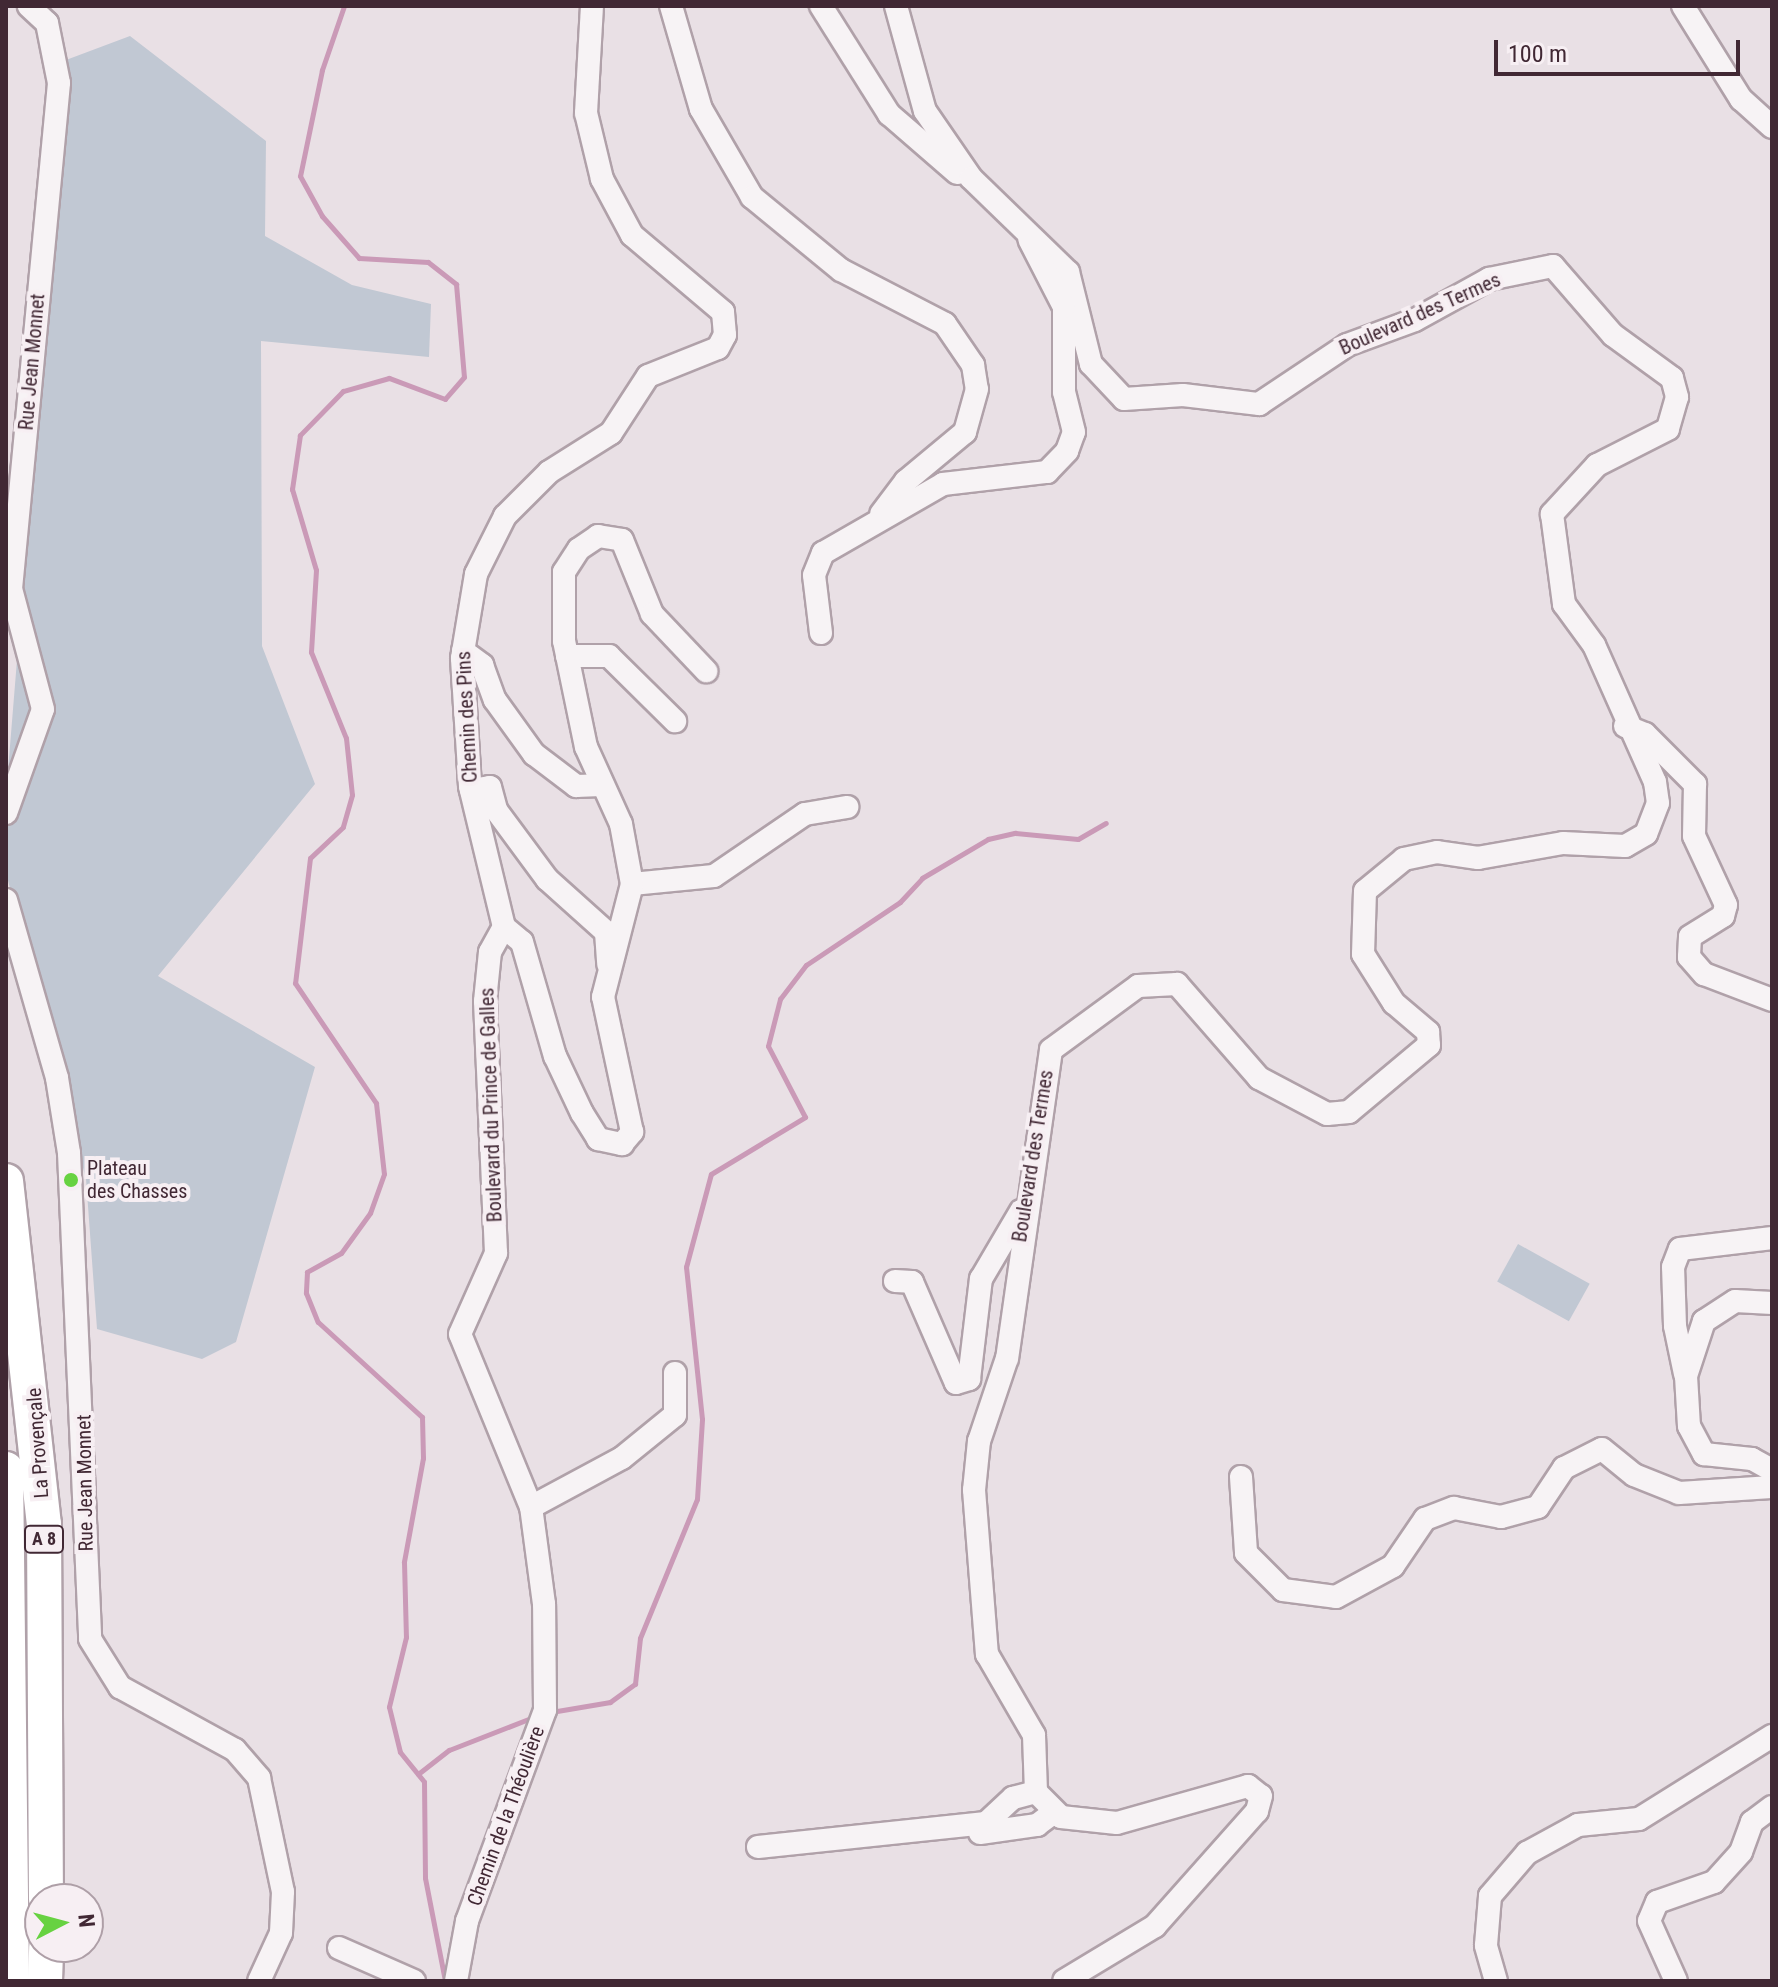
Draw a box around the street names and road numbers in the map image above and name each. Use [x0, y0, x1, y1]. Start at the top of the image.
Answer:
street label: Boulevard des Termes [1335, 268, 1505, 360]
street label: Rue Jean Monnet [14, 293, 50, 431]
street label: Chemin des Pins [452, 651, 482, 783]
street label: Boulevard du Prince de Galles [475, 987, 507, 1223]
street label: Boulevard des Termes [1008, 1068, 1058, 1244]
street label: La Provençale [22, 1387, 54, 1499]
street label: Rue Jean Monnet [72, 1414, 98, 1552]
road number: A 8 [24, 1525, 64, 1553]
street label: Chemin de la Théoulière [462, 1723, 550, 1909]

